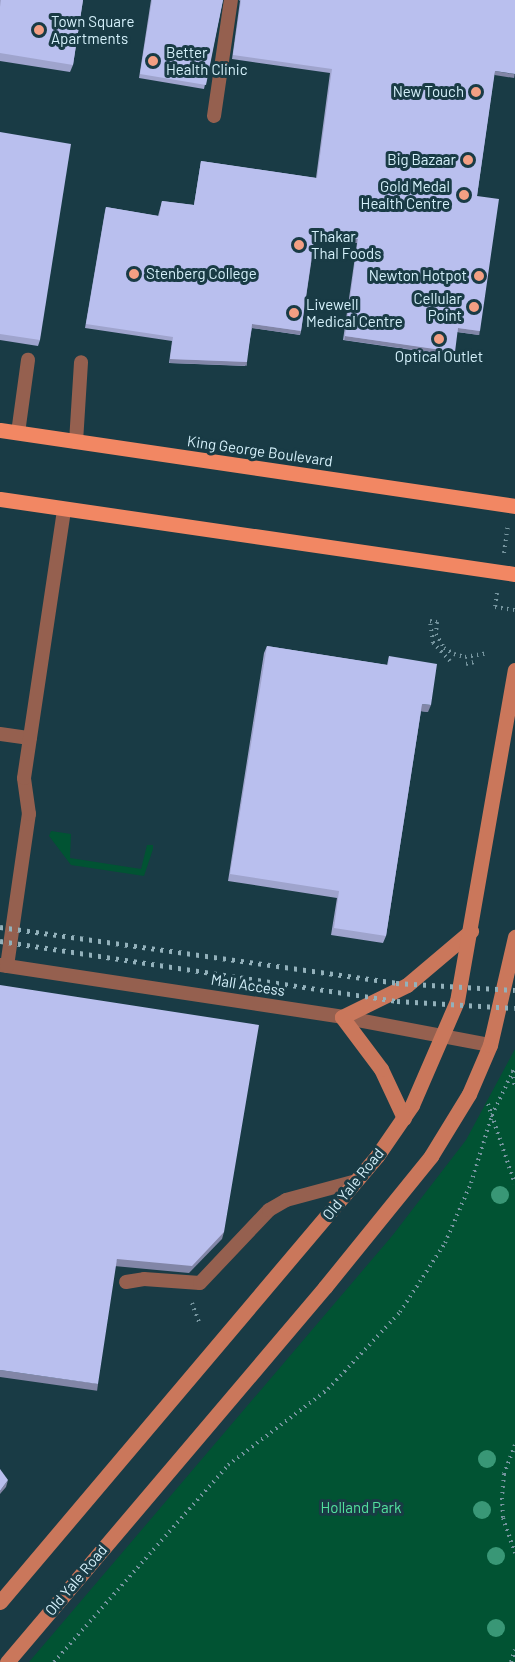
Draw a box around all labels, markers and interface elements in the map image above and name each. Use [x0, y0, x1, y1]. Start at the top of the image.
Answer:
place label: Town Square Apartments [51, 12, 134, 47]
marker: Town Square Apartments [32, 23, 46, 37]
place label: Better Health Clinic [166, 43, 247, 78]
marker: Better Health Clinic [144, 52, 162, 70]
place label: New Touch [393, 83, 464, 101]
marker: New Touch [469, 85, 483, 99]
place label: Big Bazaar [387, 151, 456, 169]
marker: Big Bazaar [461, 153, 475, 167]
place label: Gold Medal Health Centre [361, 177, 450, 212]
marker: Gold Medal Health Centre [455, 186, 473, 204]
place label: Thakar Thal Foods [311, 227, 381, 262]
marker: Thakar Thal Foods [292, 238, 306, 252]
place label: Stenberg College [146, 265, 257, 283]
marker: Stenberg College [127, 267, 141, 281]
place label: Newton Hotpot [369, 267, 467, 285]
marker: Newton Hotpot [472, 269, 486, 283]
place label: Cellular Point [413, 289, 462, 324]
place label: Livewell Medical Centre [306, 295, 403, 330]
marker: Cellular Point [467, 300, 481, 314]
marker: Livewell Medical Centre [287, 306, 301, 320]
marker: Optical Outlet [432, 332, 446, 346]
place label: Optical Outlet [395, 348, 483, 366]
street label: King George Boulevard [186, 432, 334, 470]
street label: Mall Access [210, 970, 286, 1000]
street label: Old Yale Road [319, 1145, 387, 1223]
park label: Holland Park [320, 1499, 402, 1517]
street label: Old Yale Road [41, 1541, 111, 1619]

